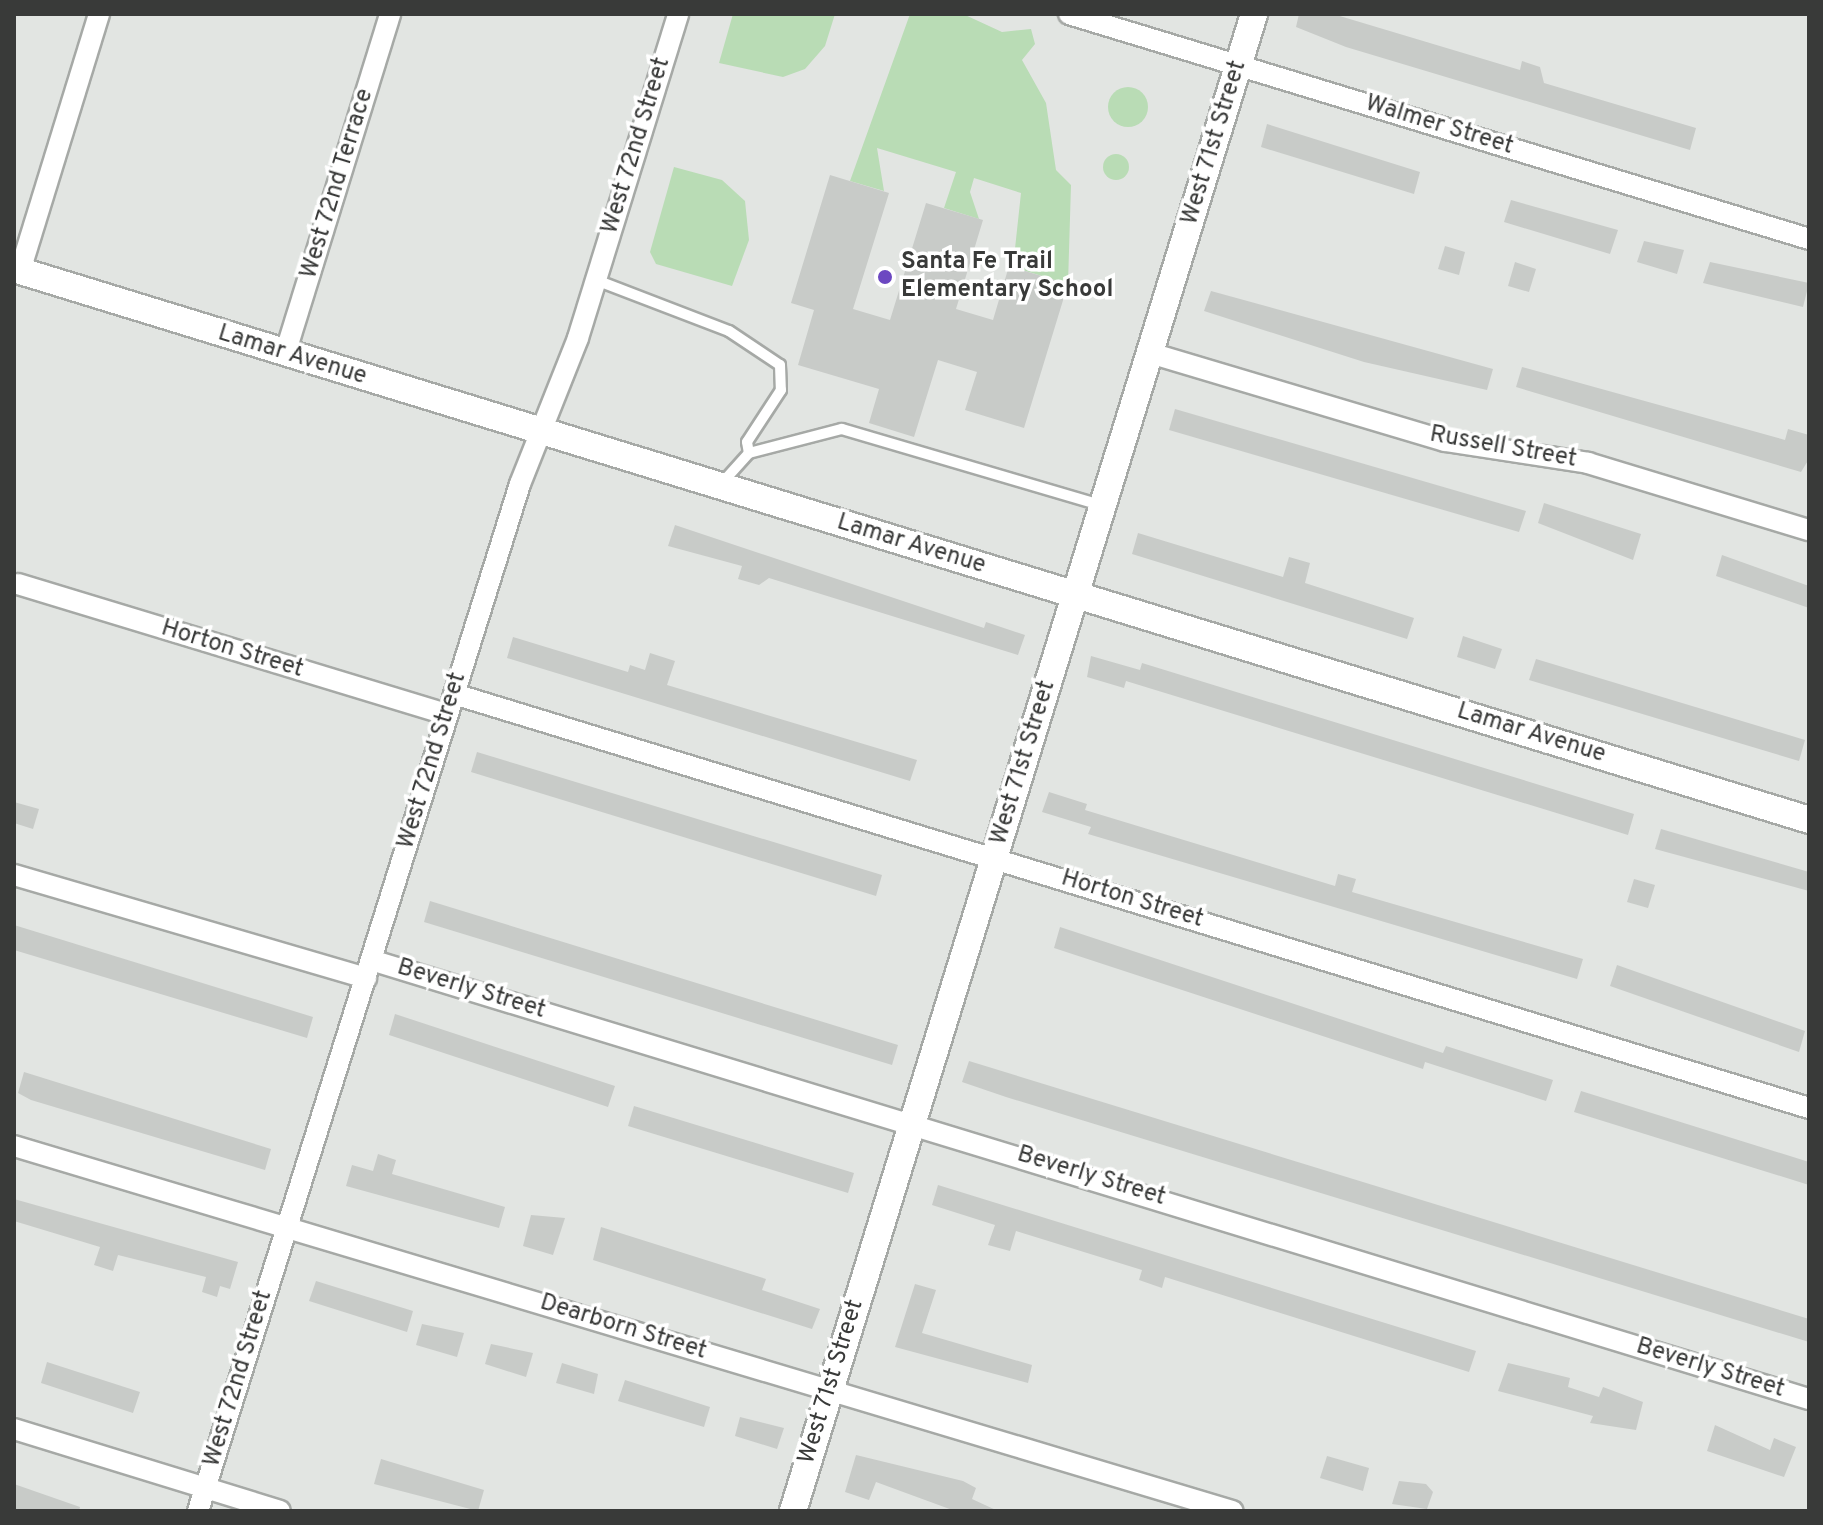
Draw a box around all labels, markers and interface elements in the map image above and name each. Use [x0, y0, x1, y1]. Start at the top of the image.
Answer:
street label: West 72nd Street [596, 54, 678, 238]
street label: West 71st Street [1176, 57, 1254, 229]
street label: West 72nd Terrace [295, 85, 381, 283]
street label: Walmer Street [1361, 90, 1517, 162]
place label: Santa Fe Trail Elementary School [901, 249, 1113, 305]
marker: Santa Fe Trail Elementary School [876, 268, 894, 286]
street label: Lamar Avenue [214, 320, 370, 392]
street label: Russell Street [1427, 421, 1579, 475]
street label: Lamar Avenue [833, 509, 989, 581]
street label: Horton Street [157, 615, 307, 685]
street label: West 72nd Street [392, 669, 474, 853]
street label: West 71st Street [985, 677, 1063, 849]
street label: Lamar Avenue [1453, 698, 1609, 770]
street label: Horton Street [1057, 865, 1207, 935]
street label: Beverly Street [393, 954, 549, 1026]
street label: Beverly Street [1013, 1141, 1169, 1213]
street label: West 72nd Street [198, 1287, 280, 1471]
street label: Dearborn Street [536, 1289, 710, 1367]
street label: West 71st Street [793, 1296, 871, 1468]
street label: Beverly Street [1632, 1333, 1788, 1405]

